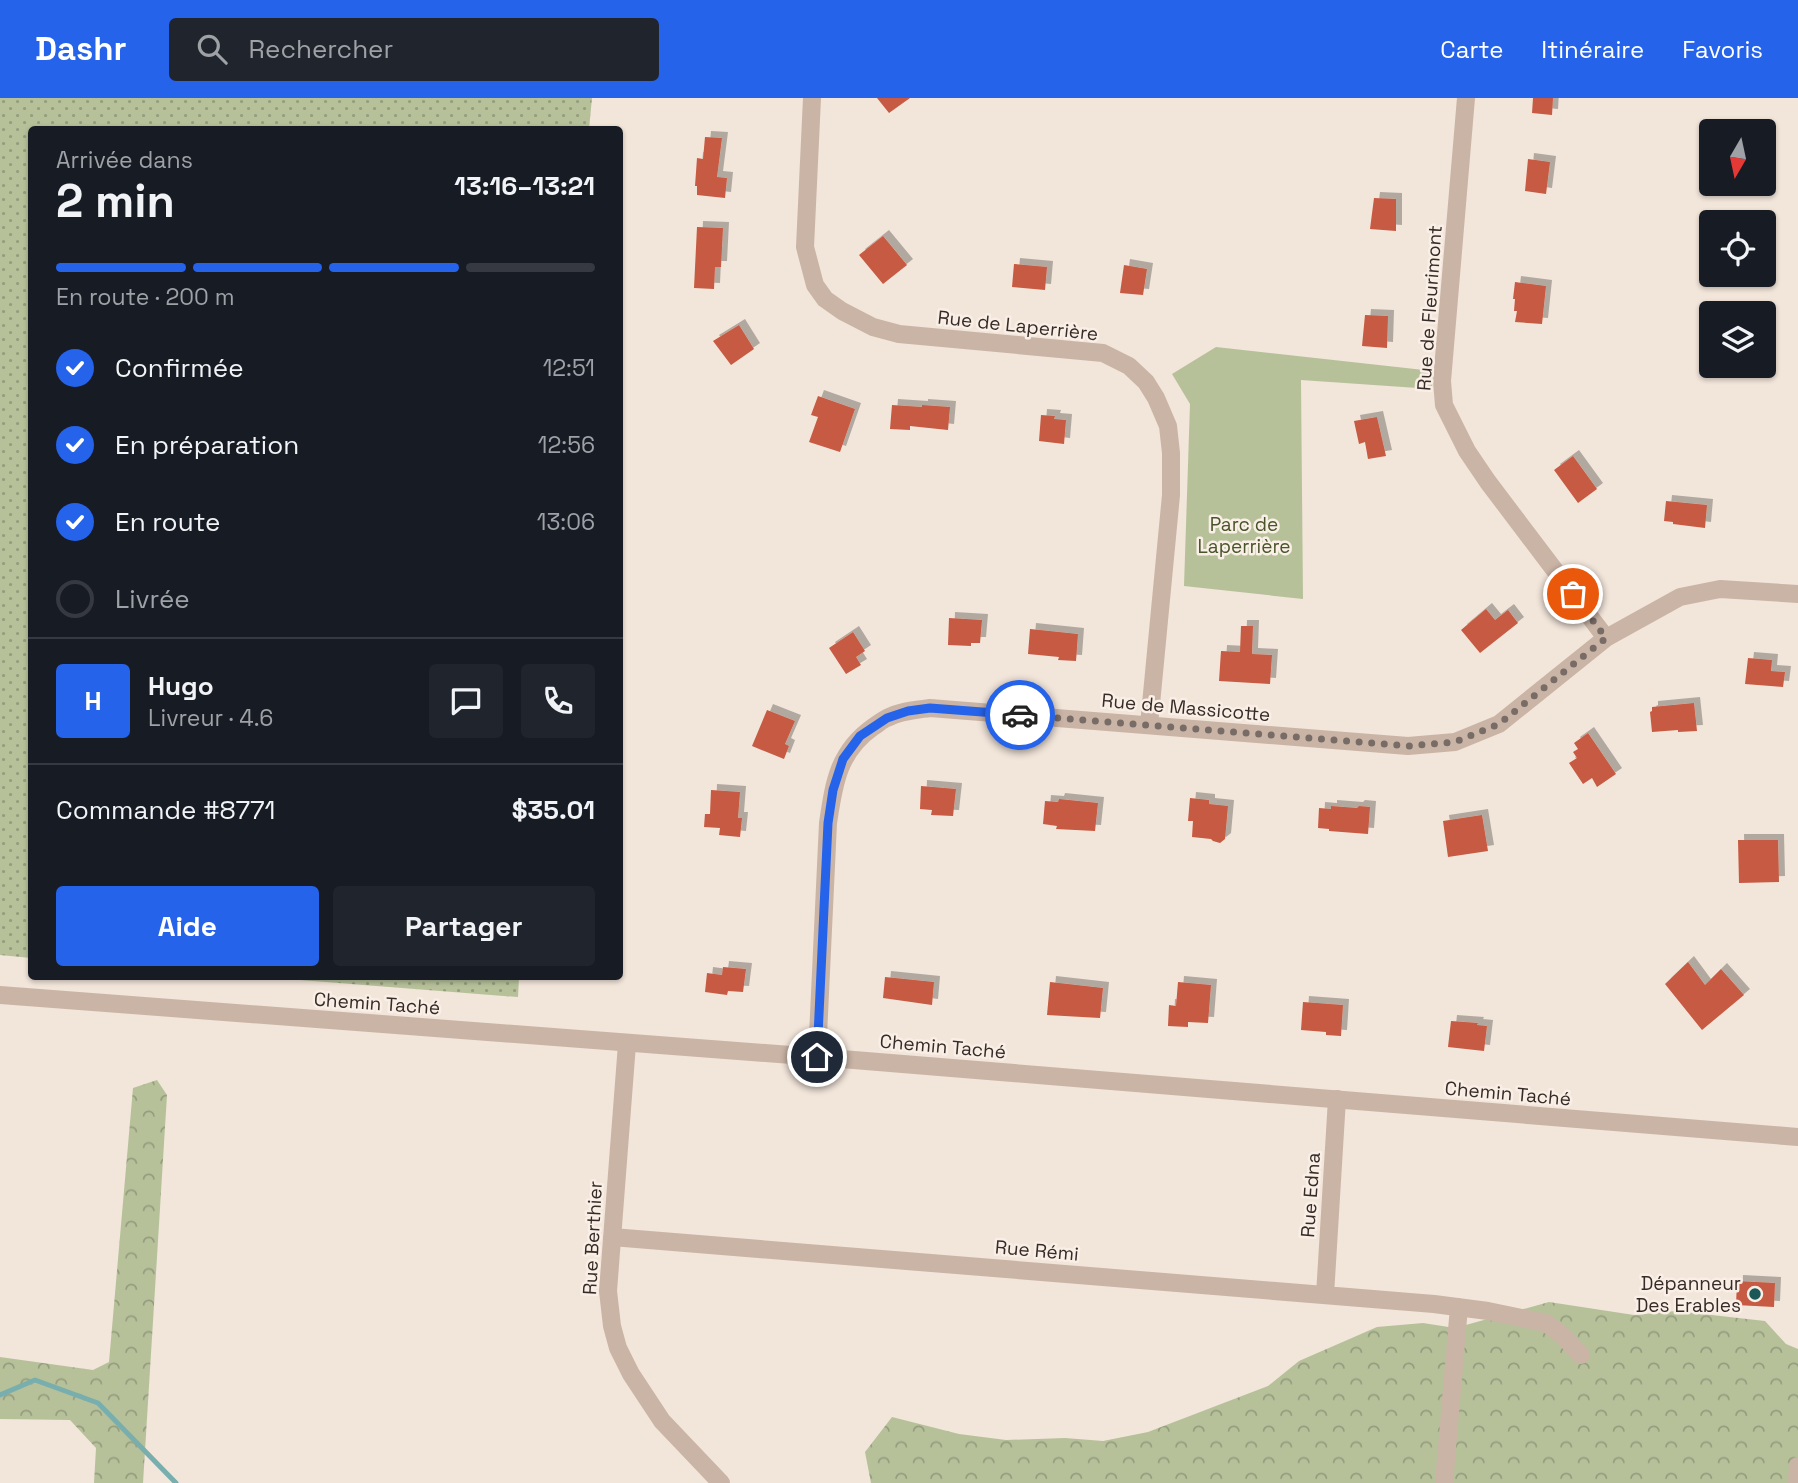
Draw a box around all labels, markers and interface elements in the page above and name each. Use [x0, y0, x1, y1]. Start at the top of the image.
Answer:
search box [169, 18, 659, 81]
text: Dashr [35, 28, 127, 70]
icon: search [193, 30, 231, 68]
text: Rechercher [249, 32, 393, 66]
text: Carte [1440, 34, 1503, 65]
text: Itinéraire [1541, 34, 1644, 65]
text: Favoris [1682, 34, 1763, 65]
north arrow [1699, 119, 1776, 196]
map controls [1699, 119, 1776, 378]
text: Arrivée dans [56, 145, 193, 175]
text: 13:16–13:21 [454, 169, 595, 203]
text: 2 min [56, 172, 175, 230]
button: locate [1699, 210, 1776, 287]
street label: Rue de Fleurimont [1411, 224, 1448, 392]
text: En route · 200 m [56, 282, 234, 312]
button: layers [1699, 301, 1776, 378]
street label: Rue de Laperrière [936, 305, 1099, 346]
icon: check [56, 349, 94, 387]
text: Confirmée [115, 351, 244, 385]
text: 12:51 [543, 353, 595, 383]
icon: check [56, 426, 94, 464]
text: En préparation [115, 428, 299, 462]
text: 12:56 [538, 430, 595, 460]
icon: check [56, 503, 94, 541]
text: En route [115, 505, 220, 539]
text: 13:06 [537, 507, 595, 537]
park label: Parc de Laperrière [1197, 512, 1291, 559]
pin [1543, 564, 1603, 624]
icon: bag [1554, 575, 1592, 613]
text: Livrée [115, 582, 190, 616]
button: chat [429, 664, 503, 738]
button: phone [521, 664, 595, 738]
text: Hugo [148, 669, 214, 703]
courier [985, 680, 1055, 750]
text: H [84, 684, 102, 718]
street label: Rue de Massicotte [1101, 688, 1271, 727]
icon: car [1001, 696, 1039, 734]
text: Livreur · 4.6 [148, 703, 273, 733]
text: Commande #8771 [56, 793, 275, 827]
text: $35.01 [512, 793, 595, 827]
button: Aide [56, 886, 319, 966]
button: Partager [333, 886, 595, 966]
street label: Chemin Taché [313, 987, 441, 1020]
pin [787, 1027, 847, 1087]
street label: Chemin Taché [879, 1029, 1007, 1064]
icon: home [798, 1038, 836, 1076]
street label: Chemin Taché [1444, 1076, 1572, 1111]
street label: Rue Edna [1295, 1152, 1326, 1238]
street label: Rue Berthier [577, 1180, 608, 1296]
street label: Rue Rémi [994, 1234, 1080, 1267]
place label: Dépanneur Des Erables [1636, 1271, 1741, 1318]
marker: Dépanneur Des Erables [1747, 1286, 1763, 1302]

